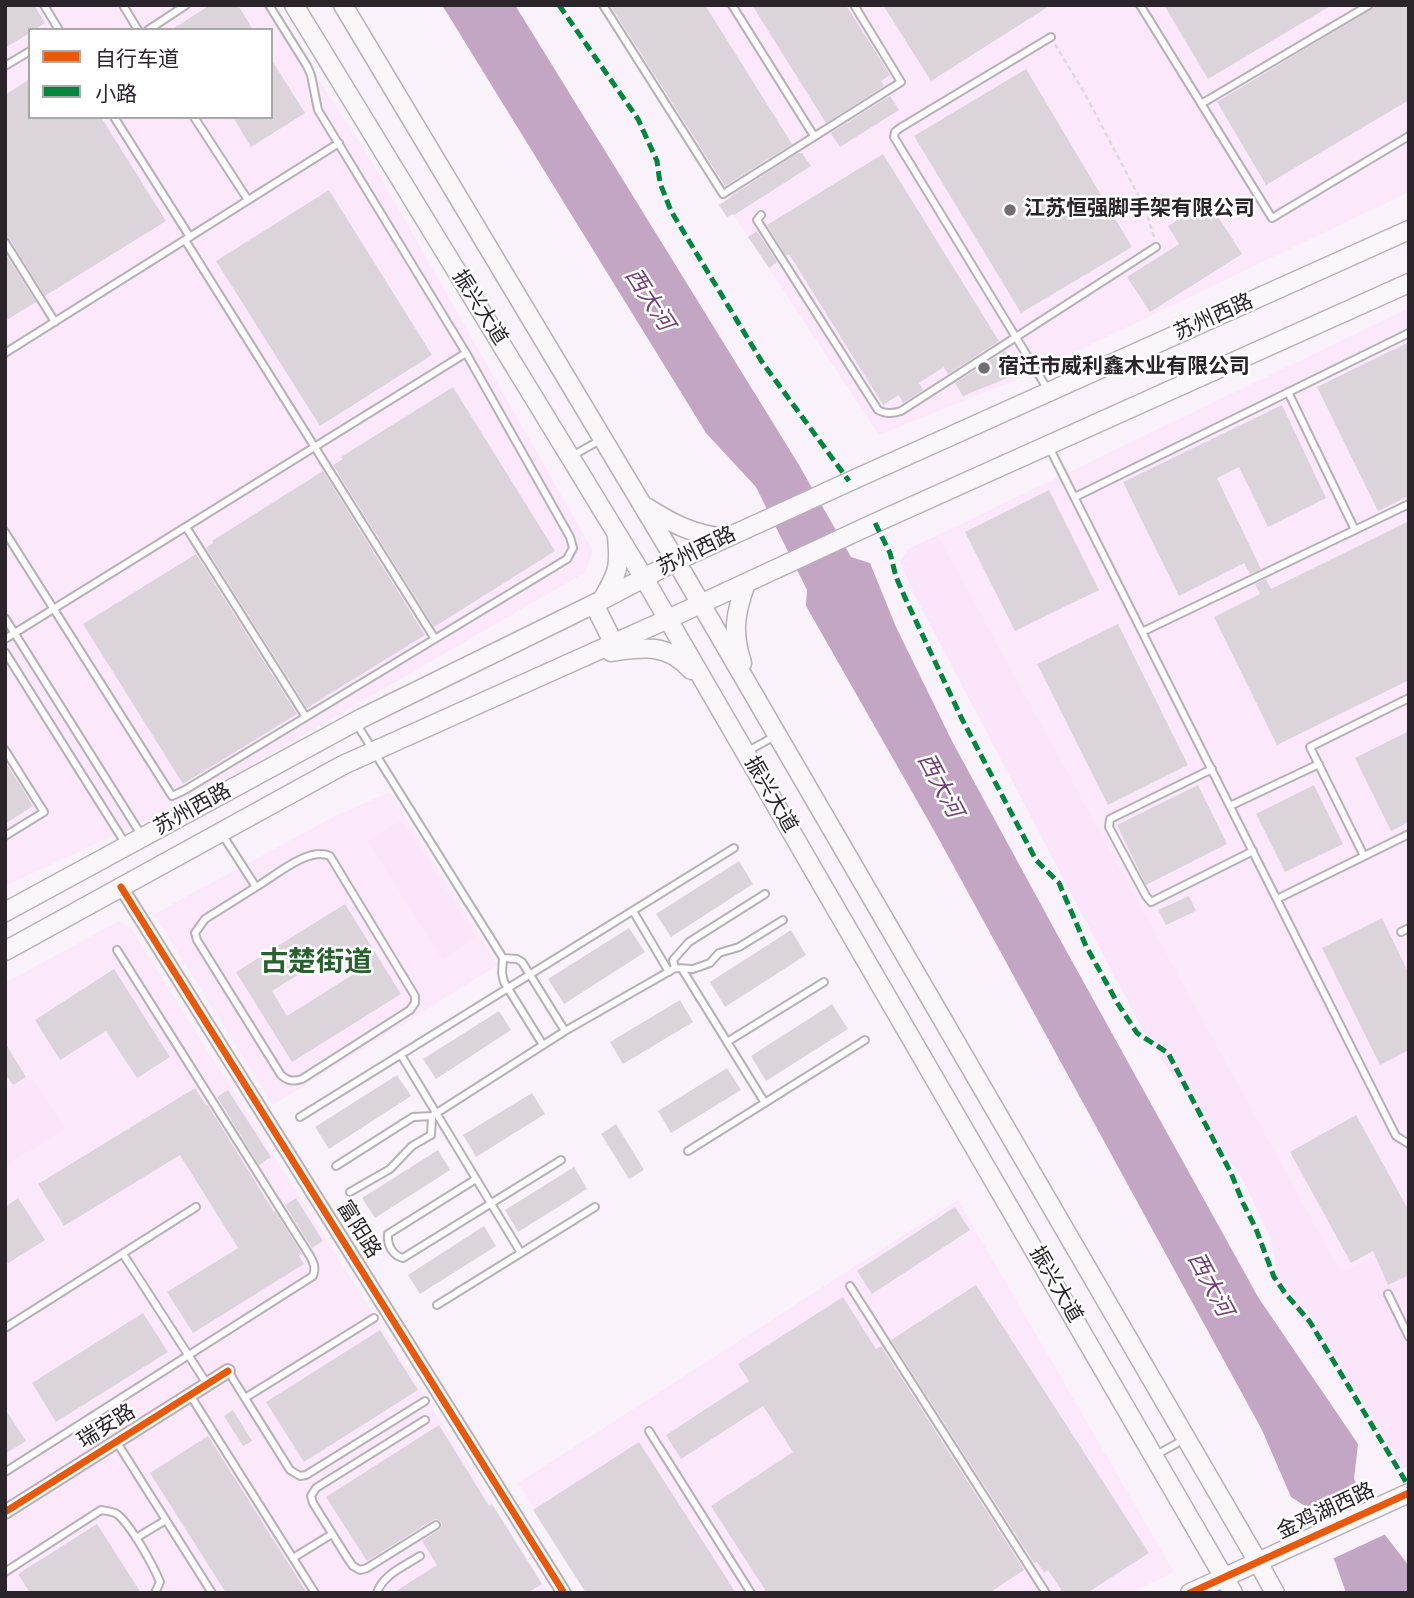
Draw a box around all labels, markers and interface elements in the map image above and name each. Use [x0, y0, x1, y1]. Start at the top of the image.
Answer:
legend [28, 28, 273, 119]
text: 自行车道 [95, 47, 179, 71]
text: 小路 [95, 82, 137, 106]
place label: 江苏恒强脚手架有限公司 [1024, 197, 1255, 223]
marker: 江苏恒强脚手架有限公司 [1002, 202, 1018, 218]
water label: 西大河 [618, 264, 678, 336]
street label: 振兴大道 [446, 266, 512, 350]
street label: 苏州西路 [1171, 289, 1257, 347]
place label: 宿迁市威利鑫木业有限公司 [998, 355, 1250, 381]
marker: 宿迁市威利鑫木业有限公司 [976, 360, 992, 376]
street label: 苏州西路 [654, 522, 740, 582]
water label: 西大河 [911, 749, 967, 823]
street label: 振兴大道 [738, 752, 802, 838]
street label: 苏州西路 [150, 779, 236, 841]
district label: 古楚街道 [260, 947, 372, 981]
street label: 富阳路 [331, 1197, 385, 1263]
street label: 振兴大道 [1023, 1242, 1087, 1328]
water label: 西大河 [1181, 1248, 1237, 1322]
street label: 瑞安路 [74, 1400, 140, 1454]
street label: 金鸡湖西路 [1273, 1478, 1379, 1546]

